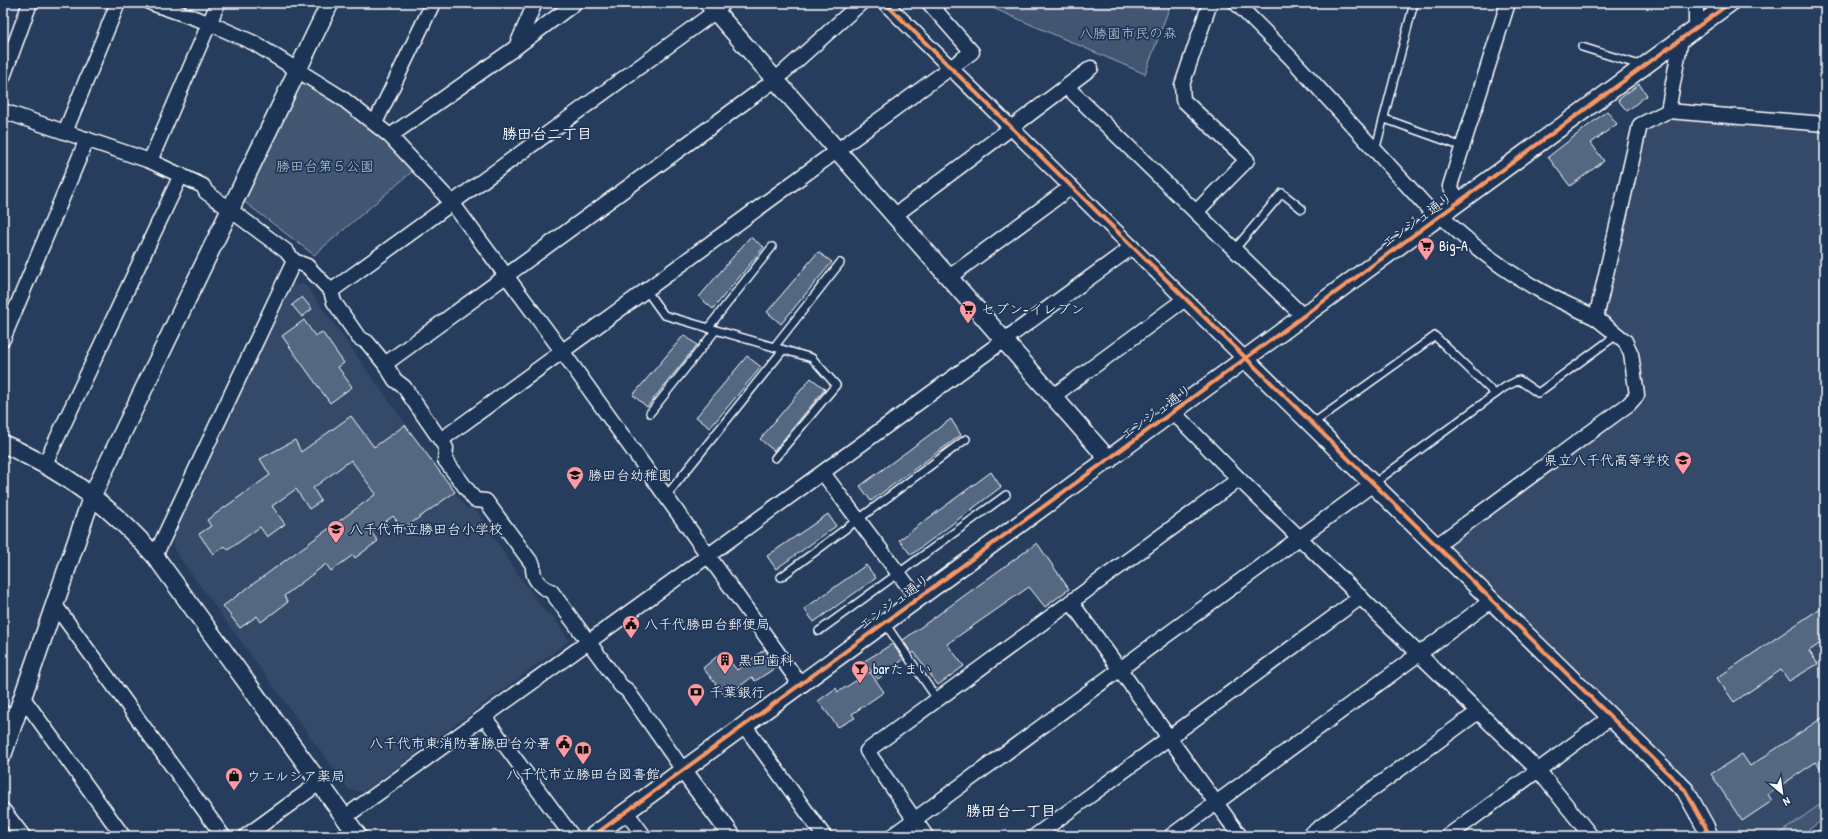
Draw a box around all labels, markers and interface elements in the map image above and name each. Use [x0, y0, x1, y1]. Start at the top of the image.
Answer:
park label: 八勝園市民の森 [1079, 23, 1177, 42]
district label: 勝田台二丁目 [502, 123, 592, 144]
park label: 勝田台第５公園 [276, 156, 374, 175]
street label: エンジュ通り [1377, 187, 1456, 252]
supermarket icon: Big-A [1416, 236, 1436, 261]
place label: Big-A [1439, 236, 1468, 256]
supermarket icon: セブン-イレブン [958, 299, 978, 324]
place label: セブン-イレブン [981, 299, 1085, 318]
street label: エンジュ通り [1116, 379, 1195, 444]
place label: 県立八千代高等学校 [1544, 450, 1670, 469]
school or university icon: 県立八千代高等学校 [1673, 450, 1693, 475]
school or university icon: 勝田台幼稚園 [565, 465, 585, 490]
place label: 勝田台幼稚園 [588, 465, 672, 484]
school or university icon: 八千代市立勝田台小学校 [326, 519, 346, 544]
place label: 八千代市立勝田台小学校 [349, 519, 503, 538]
street label: エンジュ通り [854, 569, 933, 634]
public building icon: 八千代勝田台郵便局 [621, 614, 641, 639]
place label: 八千代勝田台郵便局 [644, 614, 770, 633]
building icon: 黒田歯科 [715, 650, 735, 675]
place label: 黒田歯科 [738, 650, 794, 669]
bar icon: barたまい [850, 659, 870, 684]
place label: barたまい [873, 659, 932, 678]
bank icon: 千葉銀行 [686, 682, 706, 707]
place label: 千葉銀行 [709, 682, 765, 701]
place label: 八千代市東消防署勝田台分署 [369, 733, 551, 752]
public building icon: 八千代市東消防署勝田台分署 [554, 733, 574, 758]
library icon: 八千代市立勝田台図書館 [573, 740, 593, 765]
place label: 八千代市立勝田台図書館 [506, 764, 660, 783]
shop icon: ウエルシア薬局 [224, 766, 244, 791]
place label: ウエルシア薬局 [247, 766, 345, 785]
north arrow [1762, 773, 1802, 813]
text: N [1781, 794, 1793, 809]
district label: 勝田台一丁目 [966, 800, 1056, 821]

